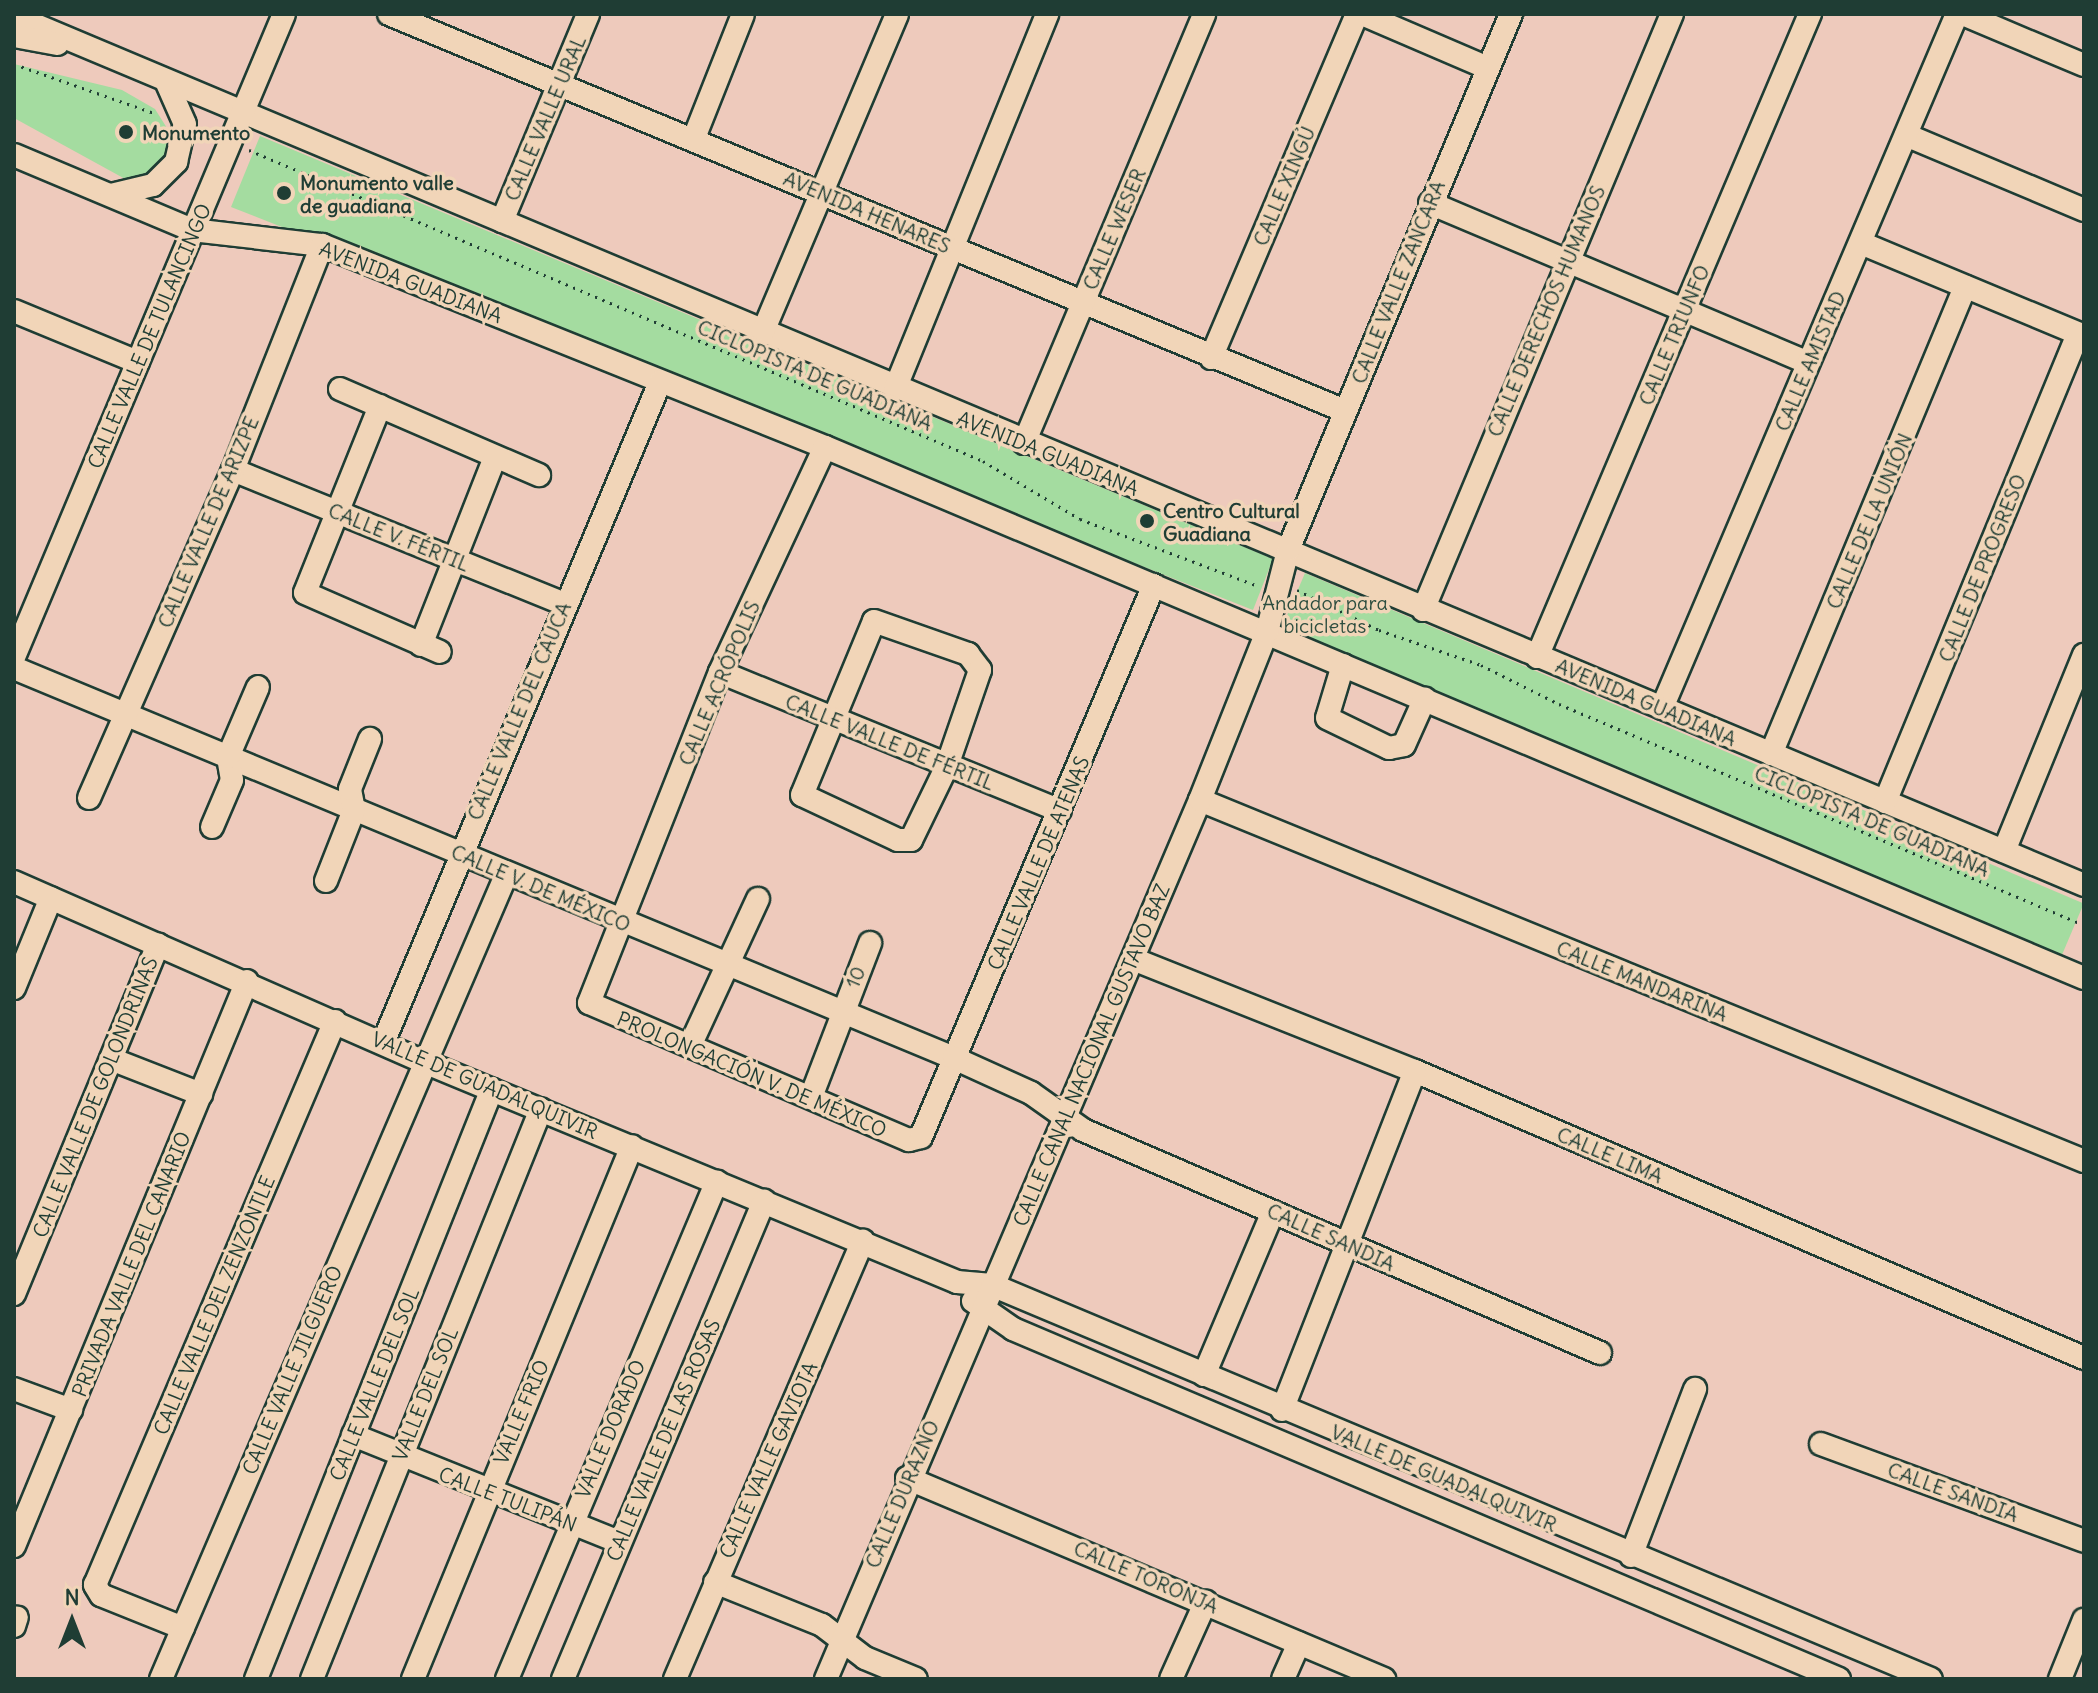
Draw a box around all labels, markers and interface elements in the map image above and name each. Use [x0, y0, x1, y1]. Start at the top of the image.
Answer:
street label: CALLE VALLE URAL [499, 32, 591, 204]
place label: Monumento [142, 120, 250, 144]
marker: Monumento [117, 123, 135, 141]
street label: CALLE XINGÚ [1248, 123, 1320, 249]
street label: CALLE WESER [1078, 165, 1150, 293]
street label: AVENIDA HENARES [780, 166, 954, 258]
place label: Monumento valle de guadiana [300, 170, 454, 217]
street label: CALLE VALLE ZANCARA [1346, 177, 1450, 387]
street label: CALLE DERECHOS HUMANOS [1482, 182, 1610, 440]
marker: Monumento valle de guadiana [275, 184, 293, 202]
street label: CALLE VALLE DE TULANCINGO [82, 200, 216, 472]
street label: AVENIDA GUADIANA [316, 236, 506, 328]
street label: CALLE TRIUNFO [1634, 261, 1714, 409]
street label: CALLE AMISTAD [1770, 287, 1850, 435]
street label: CICLOPISTA DE GUADIANA [694, 315, 936, 435]
street label: AVENIDA GUADIANA [954, 406, 1142, 500]
street label: CALLE VALLE DE ARIZPE [153, 413, 263, 631]
street label: CALLE DE LA UNIÓN [1821, 429, 1917, 613]
street label: CALLE DE PROGRESO [1933, 471, 2031, 665]
street label: CALLE V. FÉRTIL [325, 498, 473, 576]
place label: Centro Cultural Guadiana [1163, 498, 1300, 545]
marker: Centro Cultural Guadiana [1138, 512, 1156, 530]
park label: Andador para bicicletas [1262, 591, 1388, 638]
street label: CALLE ACRÓPOLIS [673, 597, 765, 769]
street label: CALLE VALLE DEL CAUCA [462, 598, 576, 824]
street label: AVENIDA GUADIANA [1552, 653, 1740, 751]
street label: CALLE VALLE DE FÉRTIL [782, 689, 998, 795]
street label: CALLE VALLE DE ATENAS [982, 752, 1094, 974]
street label: CICLOPISTA DE GUADIANA [1751, 761, 1993, 881]
street label: CALLE V. DE MÉXICO [448, 839, 634, 937]
street label: CALLE CANAL NACIONAL GUSTAVO BAZ [1008, 880, 1174, 1230]
street label: CALLE MANDARINA [1553, 936, 1731, 1026]
street label: CALLE VALLE DE GOLONDRINAS [28, 953, 162, 1241]
street label: 10 [840, 963, 870, 991]
street label: PROLONGACIÓN V. DE MÉXICO [614, 1006, 890, 1142]
street label: VALLE DE GUADALQUIVIR [368, 1026, 602, 1144]
street label: CALLE LIMA [1553, 1122, 1667, 1188]
street label: PRIVADA VALLE DEL CANARIO [67, 1128, 195, 1400]
street label: CALLE VALLE DEL ZENZONTLE [148, 1172, 280, 1438]
street label: CALLE SANDIA [1263, 1198, 1399, 1276]
street label: CALLE VALLE JILGUERO [237, 1262, 347, 1478]
street label: CALLE VALLE DEL SOL [324, 1284, 424, 1484]
street label: CALLE VALLE DE LAS ROSAS [601, 1315, 725, 1565]
street label: VALLE DEL SOL [387, 1324, 463, 1464]
street label: VALLE FRIO [488, 1356, 554, 1468]
street label: VALLE DORADO [570, 1356, 650, 1502]
street label: CALLE VALLE GAVIOTA [714, 1358, 822, 1562]
street label: CALLE DURAZNO [860, 1416, 944, 1572]
street label: VALLE DE GUADALQUIVIR [1327, 1419, 1561, 1537]
street label: CALLE SANDIA [1884, 1457, 2022, 1527]
street label: CALLE TULIPÁN [436, 1462, 580, 1536]
street label: CALLE TORONJA [1070, 1536, 1222, 1618]
north arrow [32, 1581, 112, 1661]
text: N [64, 1583, 80, 1611]

